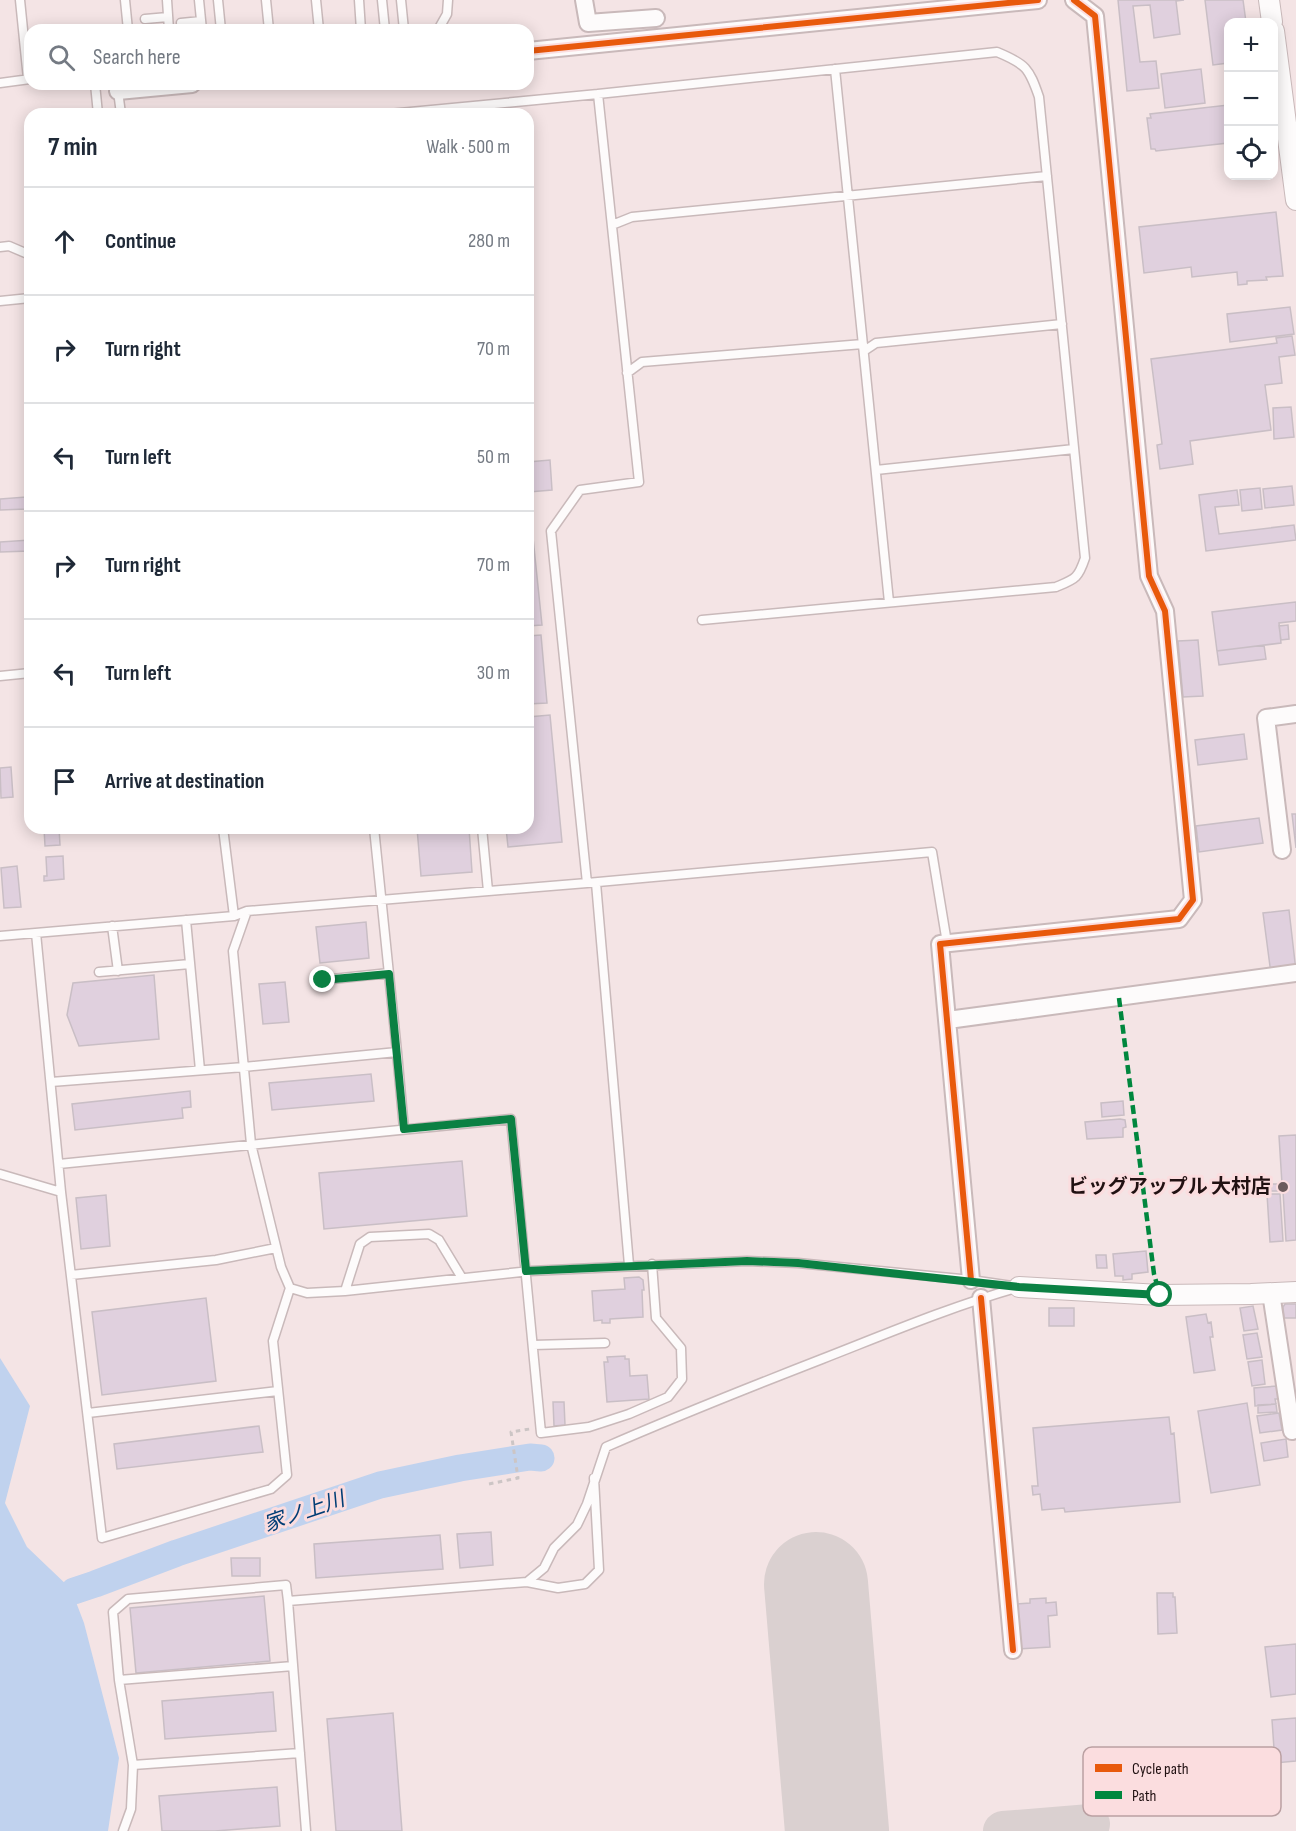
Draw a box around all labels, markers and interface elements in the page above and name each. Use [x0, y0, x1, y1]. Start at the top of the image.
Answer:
map controls [1224, 18, 1278, 180]
button: + [1224, 18, 1278, 72]
search box [24, 24, 534, 90]
icon: search [45, 41, 78, 74]
text: Search here [93, 44, 180, 71]
button: − [1224, 72, 1278, 126]
button: locate [1224, 126, 1278, 180]
text: 7 min [48, 132, 97, 163]
text: Walk · 500 m [426, 135, 510, 159]
icon: ahead [48, 225, 81, 258]
text: Continue [105, 228, 176, 255]
text: 280 m [468, 229, 510, 253]
icon: right [48, 333, 81, 366]
text: Turn right [105, 336, 181, 363]
text: 70 m [477, 337, 510, 361]
icon: left [48, 441, 81, 474]
text: Turn left [105, 444, 171, 471]
text: 50 m [477, 445, 510, 469]
icon: right [48, 549, 81, 582]
text: Turn right [105, 552, 181, 579]
text: 70 m [477, 553, 510, 577]
icon: left [48, 657, 81, 690]
text: Turn left [105, 660, 171, 687]
text: 30 m [477, 661, 510, 685]
icon: arrive [48, 765, 81, 798]
text: Arrive at destination [105, 768, 264, 795]
route end [309, 966, 335, 992]
place label: ビッグアップル 大村店 [1068, 1175, 1271, 1199]
marker: ビッグアップル 大村店 [1276, 1180, 1290, 1194]
route start [1146, 1281, 1172, 1307]
water label: 家ノ上川 [260, 1486, 350, 1537]
legend [1083, 1747, 1281, 1816]
text: Cycle path [1132, 1760, 1189, 1779]
text: Path [1132, 1787, 1156, 1806]

